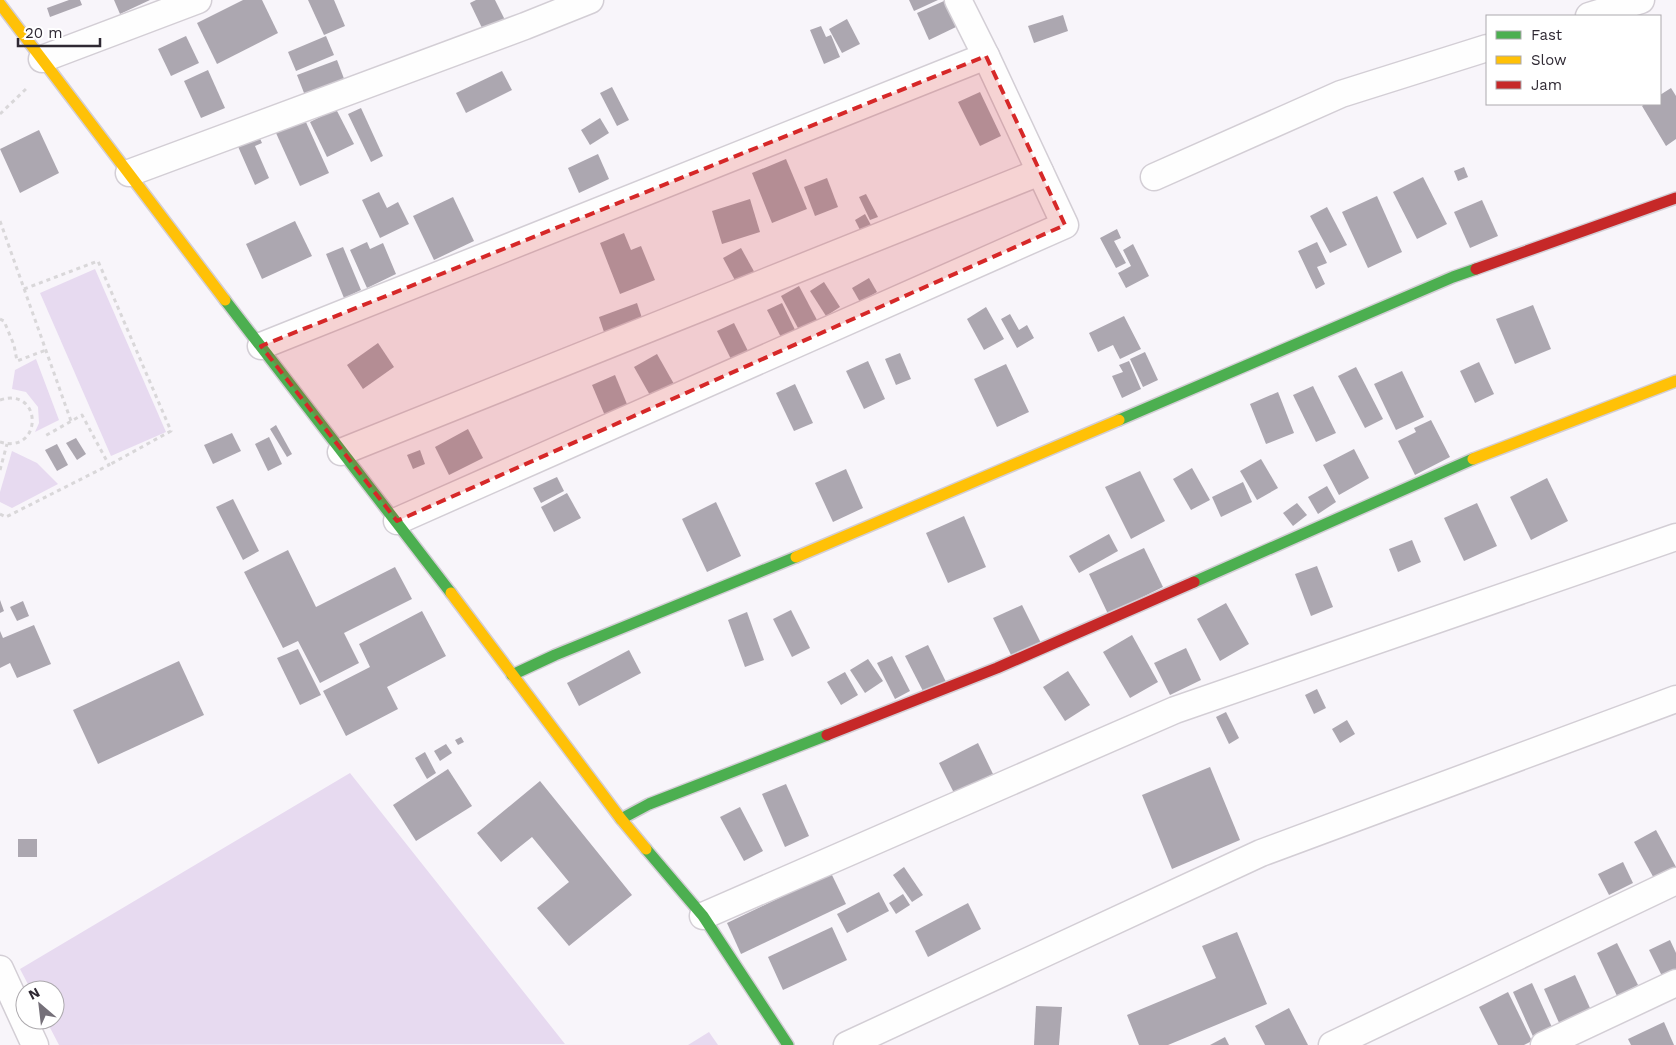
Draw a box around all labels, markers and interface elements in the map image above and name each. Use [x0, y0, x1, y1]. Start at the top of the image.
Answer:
scale bar [18, 15, 100, 47]
legend [1486, 15, 1661, 105]
text: 20 m [25, 24, 63, 42]
text: Fast [1531, 26, 1563, 44]
text: Slow [1531, 51, 1567, 69]
text: Jam [1531, 76, 1562, 94]
north arrow [15, 980, 65, 1030]
text: N [26, 984, 42, 1003]

